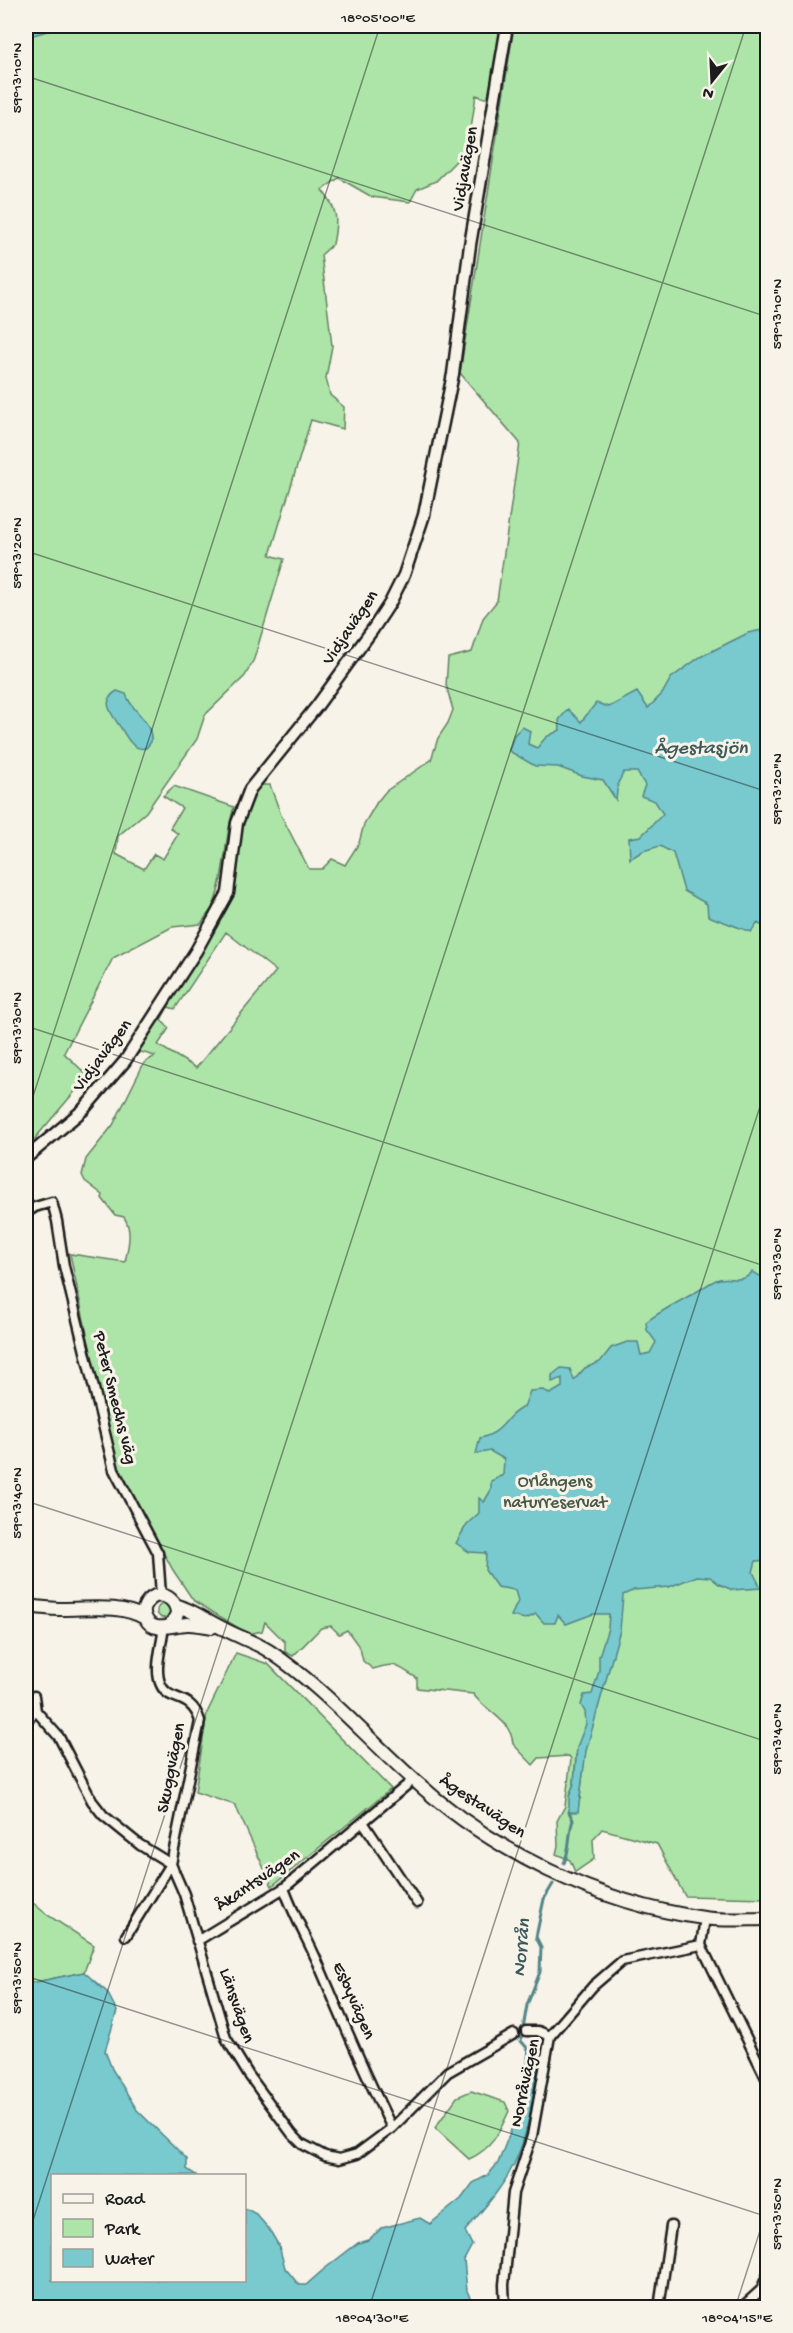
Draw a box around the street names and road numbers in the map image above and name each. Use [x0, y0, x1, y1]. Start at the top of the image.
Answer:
street label: Vidjavägen [448, 125, 484, 214]
street label: Vidjavägen [318, 586, 384, 670]
street label: Vidjavägen [68, 1015, 137, 1097]
street label: Peter Smedhs väg [87, 1328, 141, 1467]
street label: Skuggvägen [153, 1721, 191, 1815]
street label: Ågestavägen [435, 1769, 531, 1844]
street label: Åkantsvägen [211, 1843, 305, 1917]
street label: Esbyvägen [327, 1959, 379, 2043]
street label: Länsvägen [213, 1966, 259, 2047]
street label: Norråvägen [506, 2036, 546, 2129]

